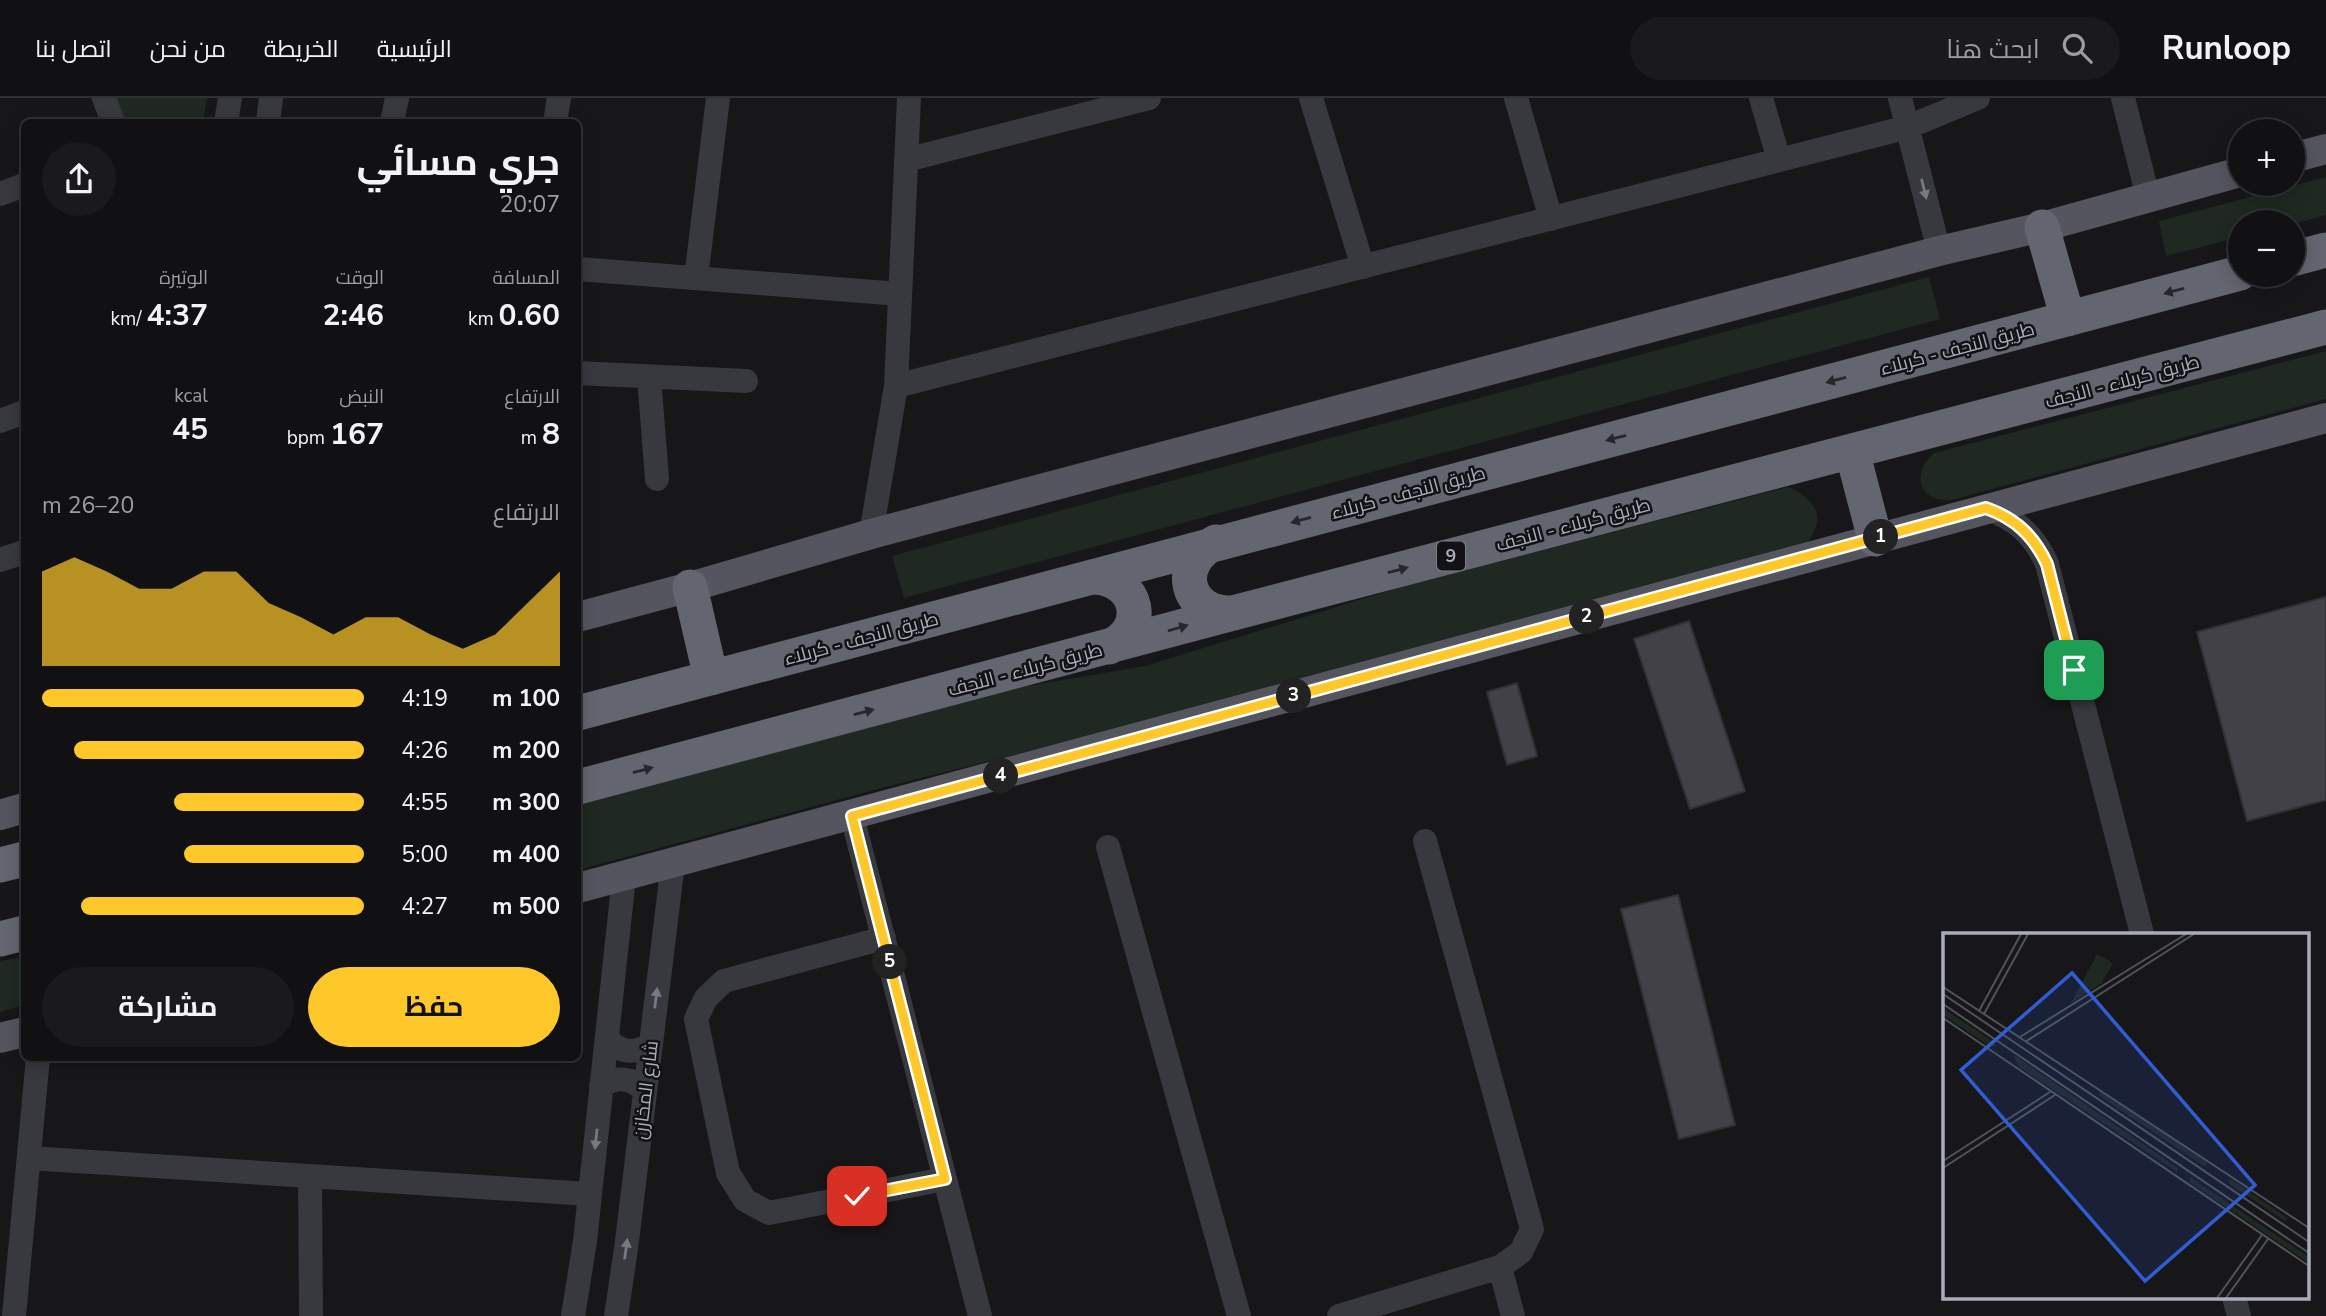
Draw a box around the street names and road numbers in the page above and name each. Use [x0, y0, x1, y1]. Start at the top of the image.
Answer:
street label: طريق النجف - كربلاء [1877, 316, 2038, 382]
street label: طريق كربلاء - النجف [2042, 349, 2203, 415]
street label: طريق النجف - كربلاء [1328, 460, 1489, 526]
street label: طريق كربلاء - النجف [1493, 492, 1654, 558]
road number: 9 [1437, 542, 1465, 570]
street label: طريق النجف - كربلاء [781, 606, 942, 672]
street label: طريق كربلاء - النجف [945, 637, 1106, 703]
street label: شارع المخازن [627, 1039, 665, 1141]

